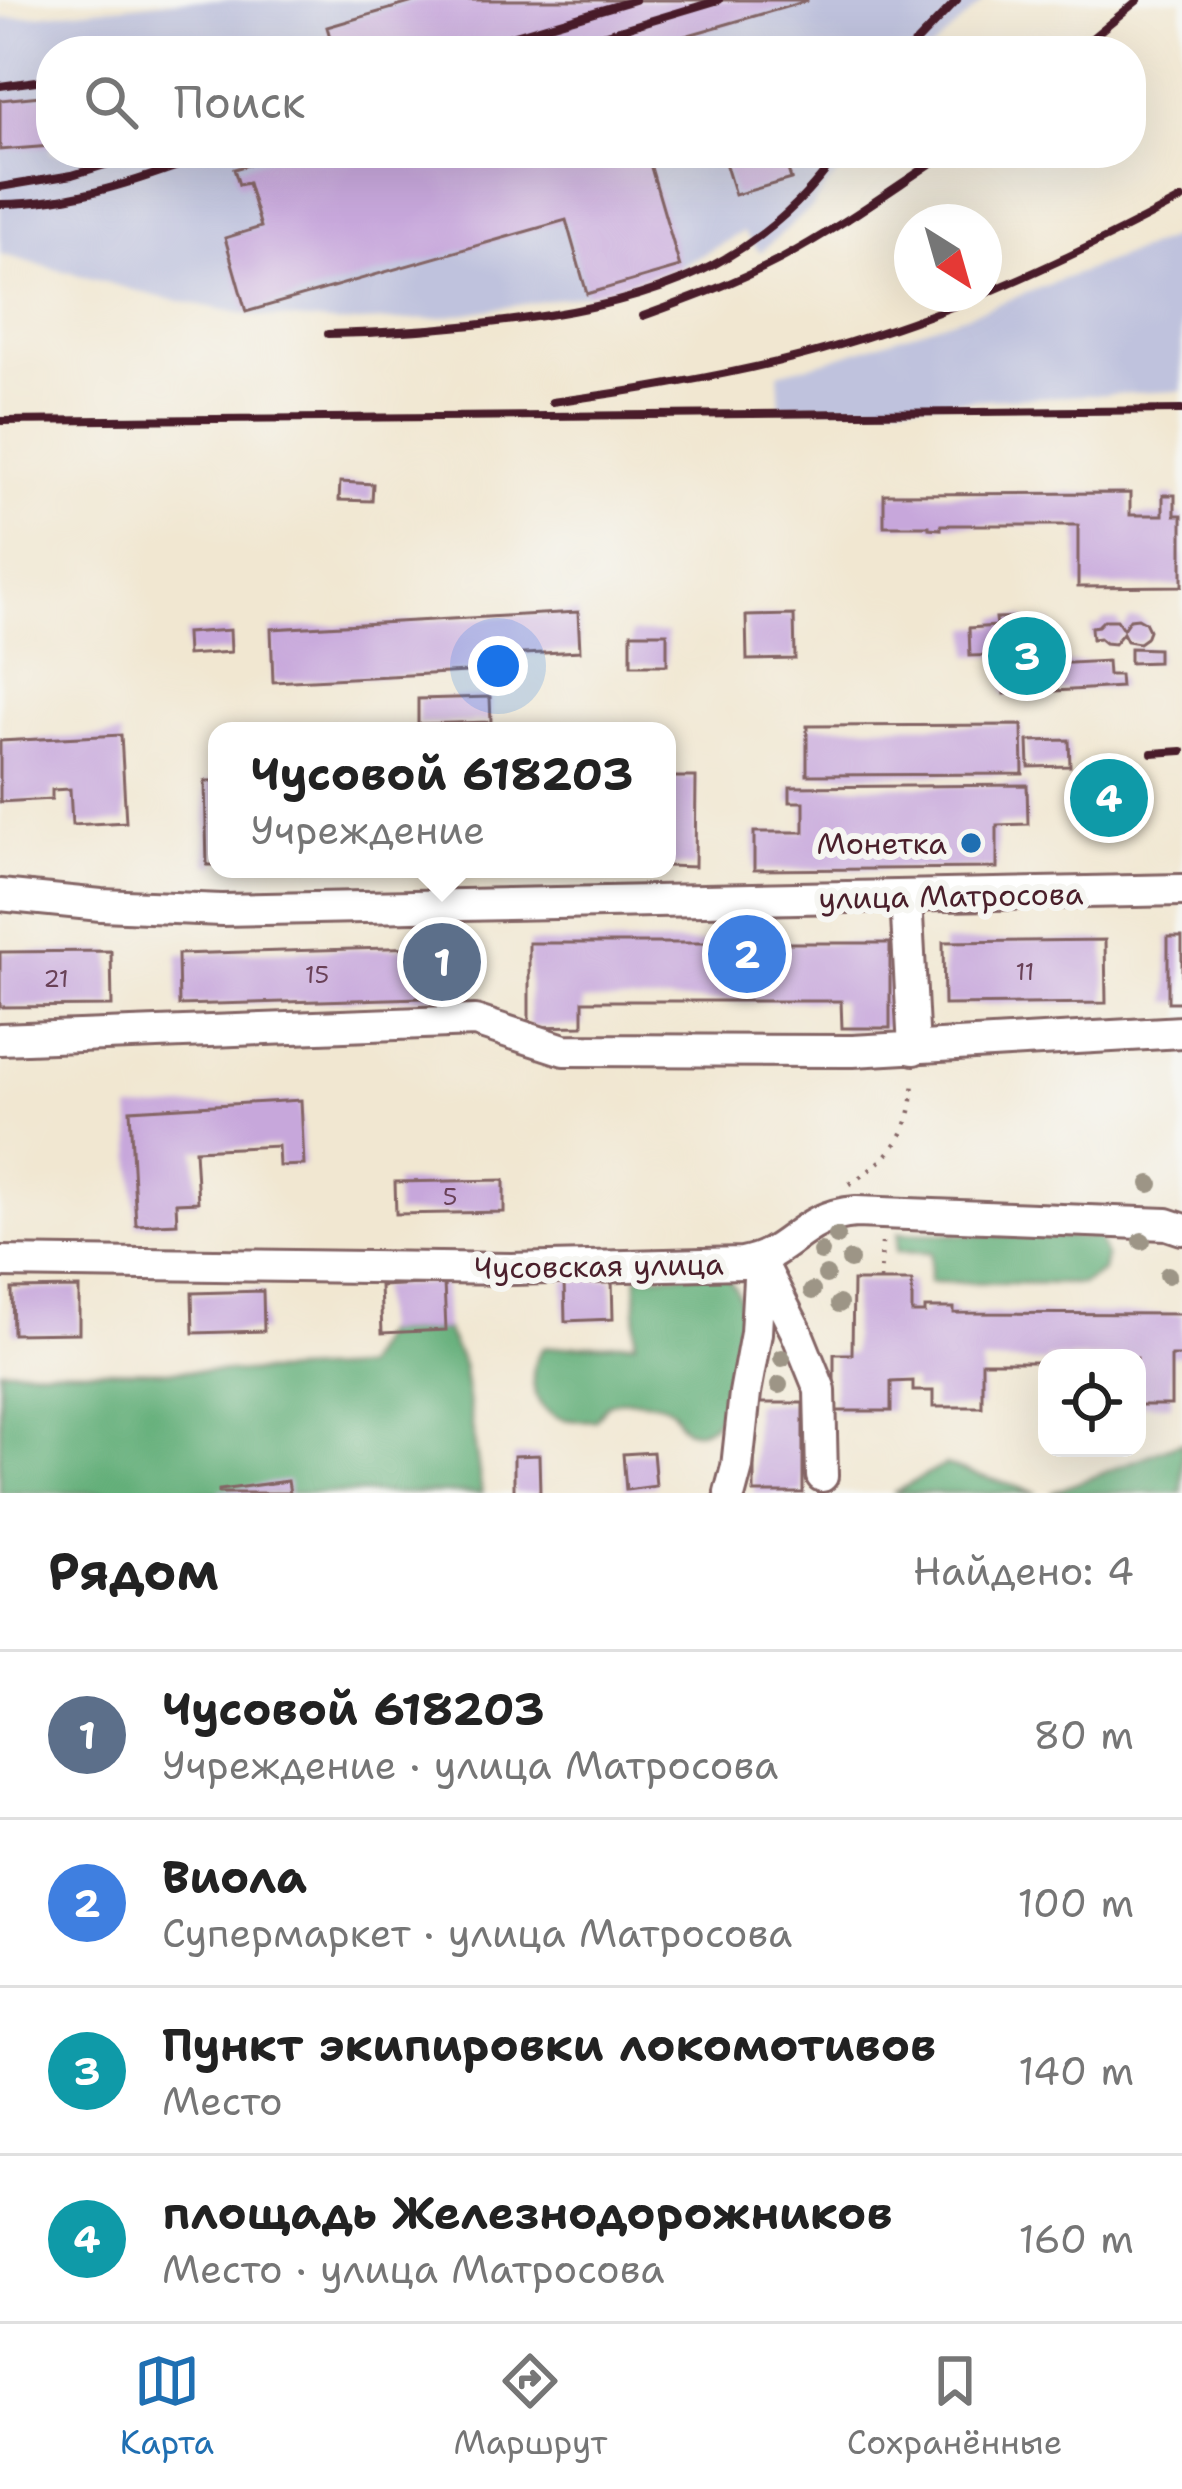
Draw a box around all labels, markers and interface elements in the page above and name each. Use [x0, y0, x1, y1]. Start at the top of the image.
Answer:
search box [36, 36, 1146, 168]
icon: search [78, 69, 144, 135]
text: Поиск [174, 72, 305, 132]
north arrow [894, 204, 1002, 312]
pin: 3 [988, 611, 1066, 701]
your location [468, 636, 528, 696]
popup [208, 722, 676, 878]
text: Чусовой 618203 [251, 744, 633, 804]
pin: 4 [1070, 753, 1148, 843]
text: Учреждение [251, 804, 485, 856]
place label: Монетка [817, 823, 947, 864]
marker: Монетка [958, 830, 984, 856]
street label: улица Матросова [818, 873, 1084, 919]
pin: 2 [708, 909, 786, 999]
pin: 1 [403, 917, 481, 1007]
house number: 11 [1015, 956, 1035, 988]
house number: 15 [305, 959, 329, 991]
house number: 21 [43, 963, 69, 995]
house number: 5 [443, 1181, 457, 1213]
street label: Чусовская улица [474, 1243, 725, 1289]
map controls [1038, 1349, 1146, 1457]
button: locate [1038, 1349, 1146, 1457]
text: Рядом [48, 1537, 219, 1605]
text: Найдено: 4 [913, 1545, 1134, 1597]
text: Чусовой 618203 [162, 1679, 545, 1739]
text: 1 [78, 1709, 96, 1761]
text: 80 m [1033, 1709, 1134, 1761]
text: Учреждение · улица Матросова [162, 1739, 778, 1791]
text: Виола [162, 1847, 307, 1907]
text: 2 [73, 1877, 101, 1929]
text: 100 m [1018, 1877, 1134, 1929]
text: Супермаркет · улица Матросова [162, 1907, 792, 1959]
text: Пункт экипировки локомотивов [162, 2015, 936, 2075]
text: 3 [73, 2045, 101, 2097]
text: 140 m [1018, 2045, 1134, 2097]
text: Место [162, 2075, 283, 2127]
text: площадь Железнодорожников [162, 2183, 892, 2243]
text: 4 [73, 2213, 101, 2265]
text: 160 m [1019, 2213, 1134, 2265]
text: Место · улица Матросова [162, 2243, 665, 2295]
tab: Карта [120, 2348, 214, 2465]
tab: Маршрут [453, 2348, 607, 2465]
tab: Сохранённые [847, 2348, 1062, 2465]

